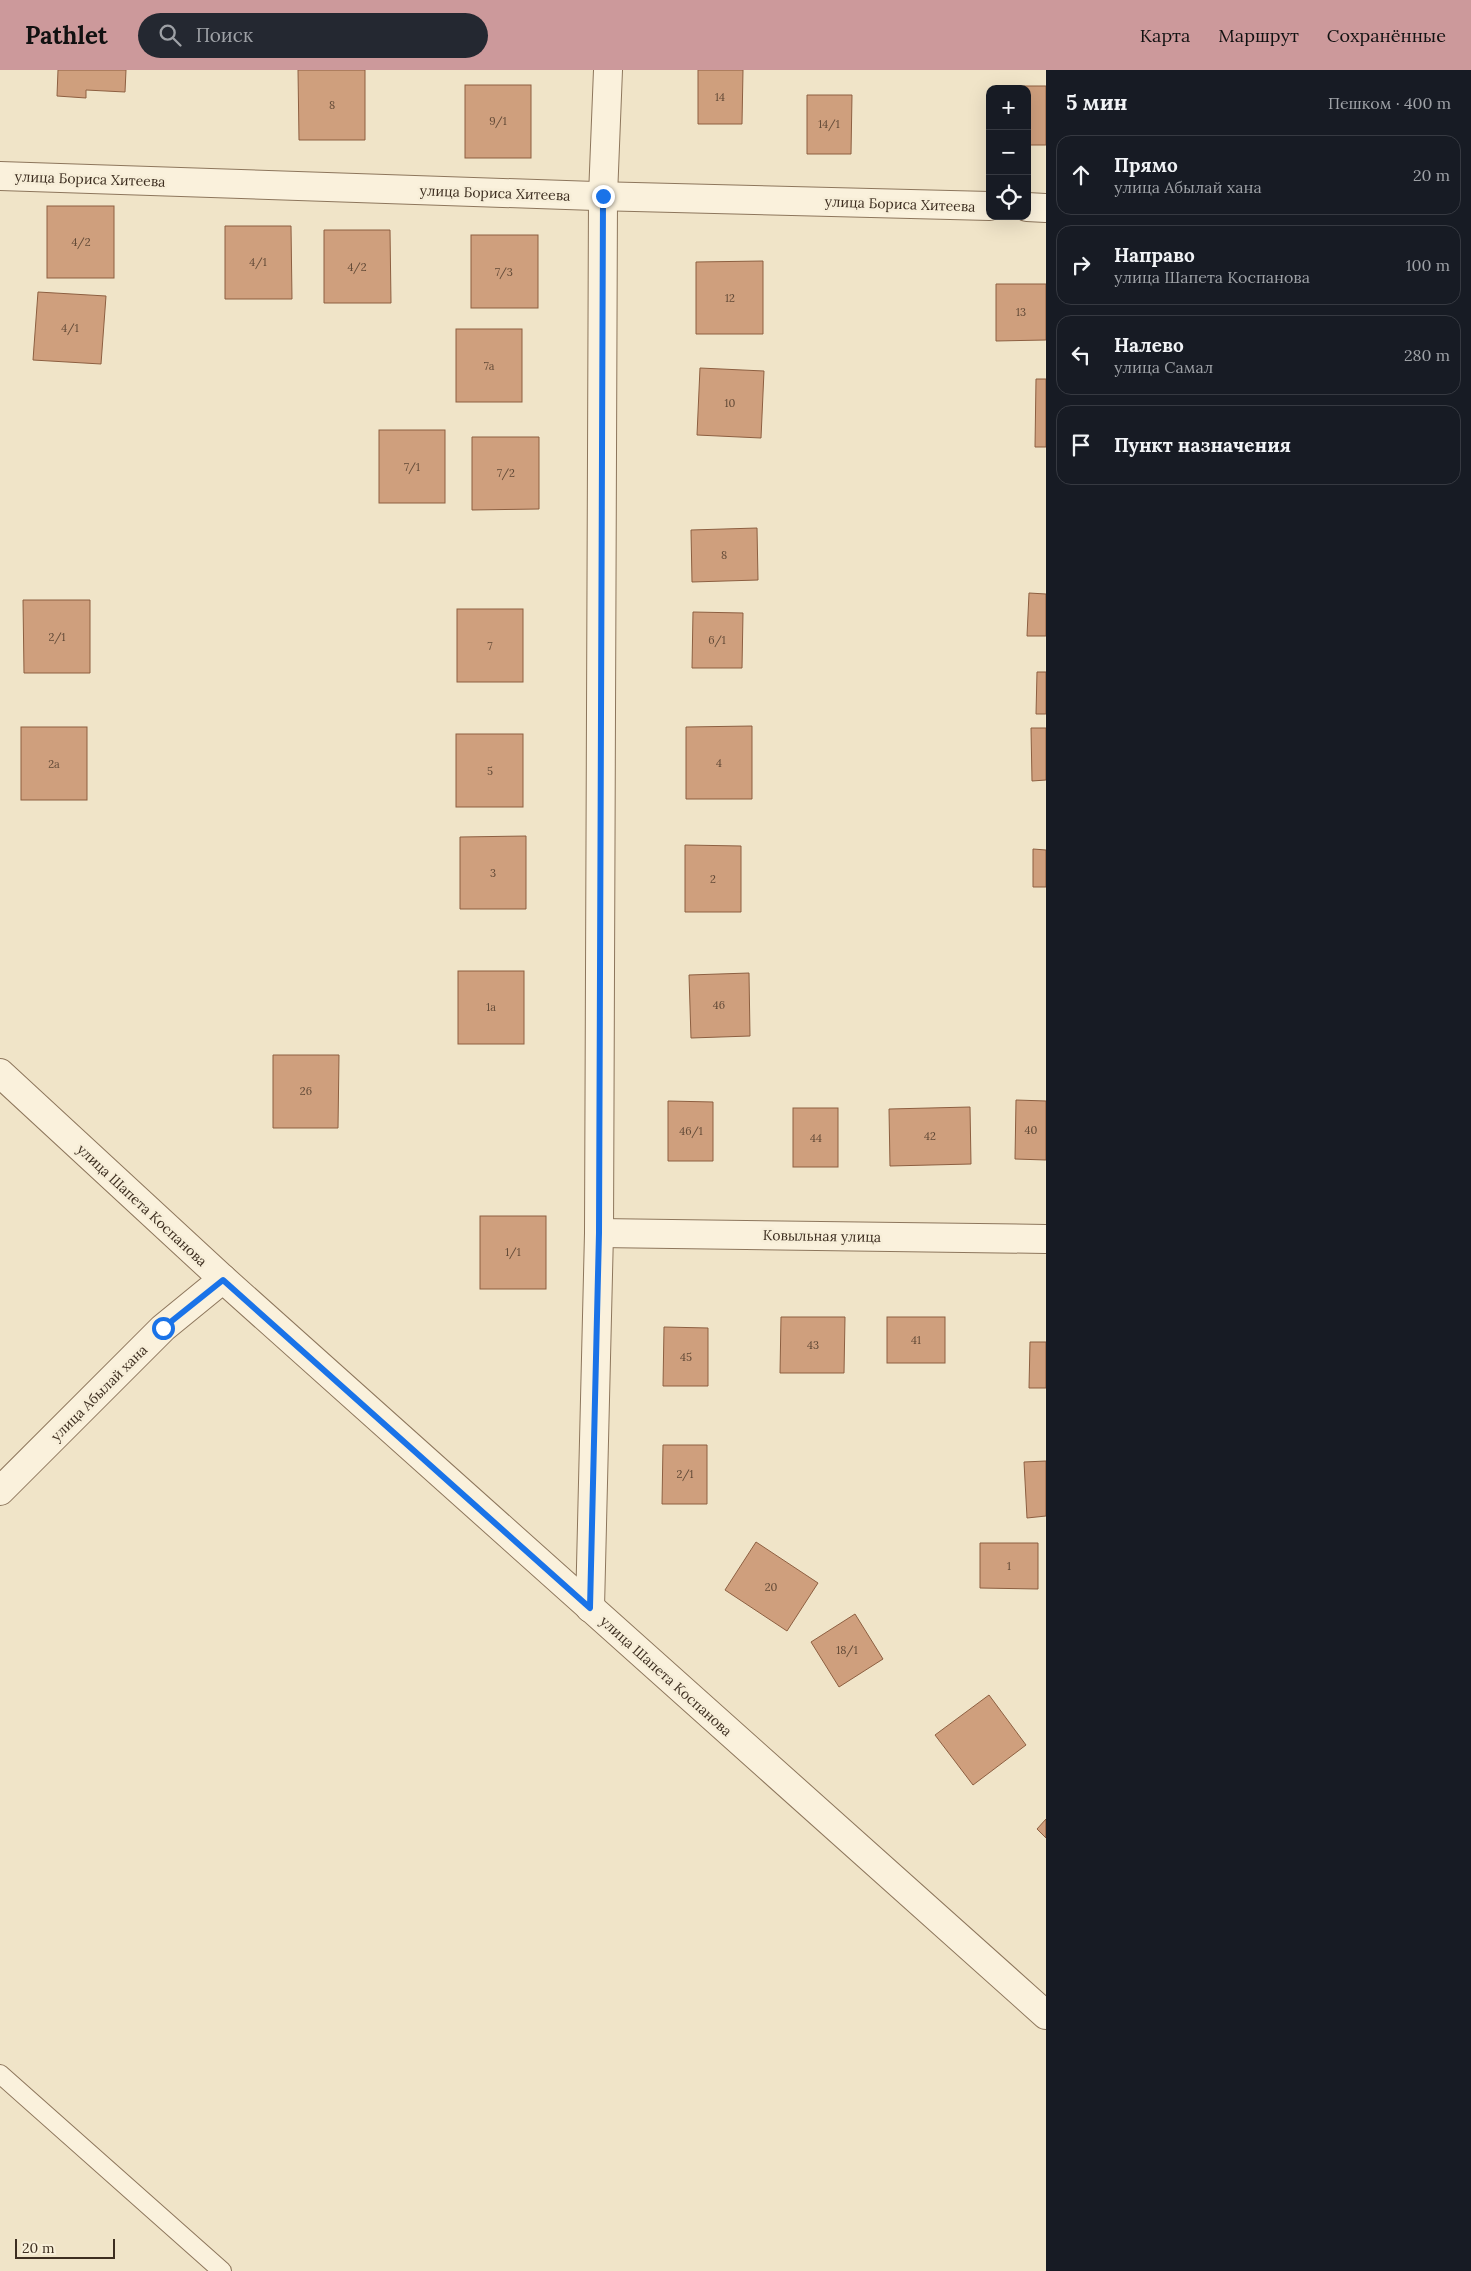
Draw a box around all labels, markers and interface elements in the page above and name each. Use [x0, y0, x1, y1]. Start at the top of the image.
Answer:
search box [138, 13, 488, 58]
text: Pathlet [25, 20, 108, 51]
icon: search [156, 21, 184, 49]
text: Поиск [196, 23, 253, 47]
text: Карта [1140, 24, 1190, 47]
text: Маршрут [1218, 24, 1299, 47]
text: Сохранённые [1327, 24, 1446, 47]
map controls [986, 85, 1031, 220]
button: + [986, 85, 1031, 130]
text: 5 мин [1066, 89, 1127, 116]
house number: 14 [715, 90, 725, 104]
text: Пешком · 400 m [1328, 93, 1451, 113]
house number: 8 [329, 98, 335, 112]
house number: 9/1 [489, 114, 507, 129]
house number: 14/1 [818, 117, 840, 132]
button: − [986, 130, 1031, 175]
text: Прямо [1114, 153, 1178, 177]
icon: ahead [1067, 161, 1095, 189]
text: 20 m [1413, 165, 1450, 185]
street label: улица Бориса Хитеева [14, 167, 166, 191]
button: locate [986, 175, 1031, 220]
text: улица Абылай хана [1114, 177, 1262, 197]
street label: улица Бориса Хитеева [419, 181, 571, 205]
route end [592, 185, 615, 208]
street label: улица Бориса Хитеева [824, 192, 976, 216]
house number: 4/2 [71, 235, 91, 250]
text: Направо [1114, 243, 1195, 267]
icon: right [1067, 251, 1095, 279]
house number: 4/1 [249, 255, 267, 270]
text: 100 m [1406, 255, 1450, 275]
house number: 4/2 [347, 260, 367, 275]
house number: 7/3 [495, 265, 513, 280]
text: улица Шапета Коспанова [1114, 267, 1310, 287]
house number: 12 [725, 291, 735, 305]
house number: 13 [1016, 305, 1026, 319]
house number: 4/1 [61, 321, 79, 336]
text: Налево [1114, 333, 1184, 357]
icon: left [1067, 341, 1095, 369]
text: 280 m [1404, 345, 1450, 365]
text: улица Самал [1114, 357, 1213, 377]
house number: 7а [484, 359, 495, 373]
house number: 10 [725, 396, 736, 410]
icon: arrive [1067, 431, 1095, 459]
text: Пункт назначения [1114, 433, 1291, 457]
house number: 7/1 [404, 460, 420, 475]
house number: 7/2 [497, 466, 515, 481]
house number: 8 [721, 548, 727, 562]
house number: 2/1 [48, 630, 66, 645]
house number: 6/1 [708, 633, 726, 648]
house number: 7 [487, 639, 493, 653]
house number: 4 [716, 756, 722, 770]
house number: 2а [48, 757, 60, 771]
house number: 5 [487, 764, 493, 778]
house number: 3 [490, 866, 496, 880]
house number: 2 [710, 872, 716, 886]
house number: 46 [713, 998, 725, 1012]
house number: 1а [486, 1000, 496, 1014]
house number: 26 [300, 1084, 312, 1098]
house number: 40 [1025, 1123, 1038, 1137]
house number: 46/1 [679, 1124, 703, 1139]
house number: 42 [924, 1129, 936, 1143]
house number: 44 [810, 1131, 822, 1145]
street label: улица Шапета Коспанова [73, 1140, 211, 1270]
street label: Ковыльная улица [763, 1226, 881, 1246]
house number: 1/1 [505, 1245, 521, 1260]
route start [152, 1317, 175, 1340]
house number: 41 [911, 1333, 921, 1347]
house number: 43 [807, 1338, 819, 1352]
street label: улица Абылай хана [47, 1341, 151, 1445]
house number: 45 [680, 1350, 692, 1364]
house number: 2/1 [676, 1467, 694, 1482]
house number: 1 [1007, 1559, 1011, 1573]
house number: 20 [765, 1580, 778, 1594]
street label: улица Шапета Коспанова [596, 1612, 736, 1740]
house number: 18/1 [836, 1643, 858, 1658]
scale bar [15, 2236, 115, 2259]
text: 20 m [22, 2239, 54, 2257]

